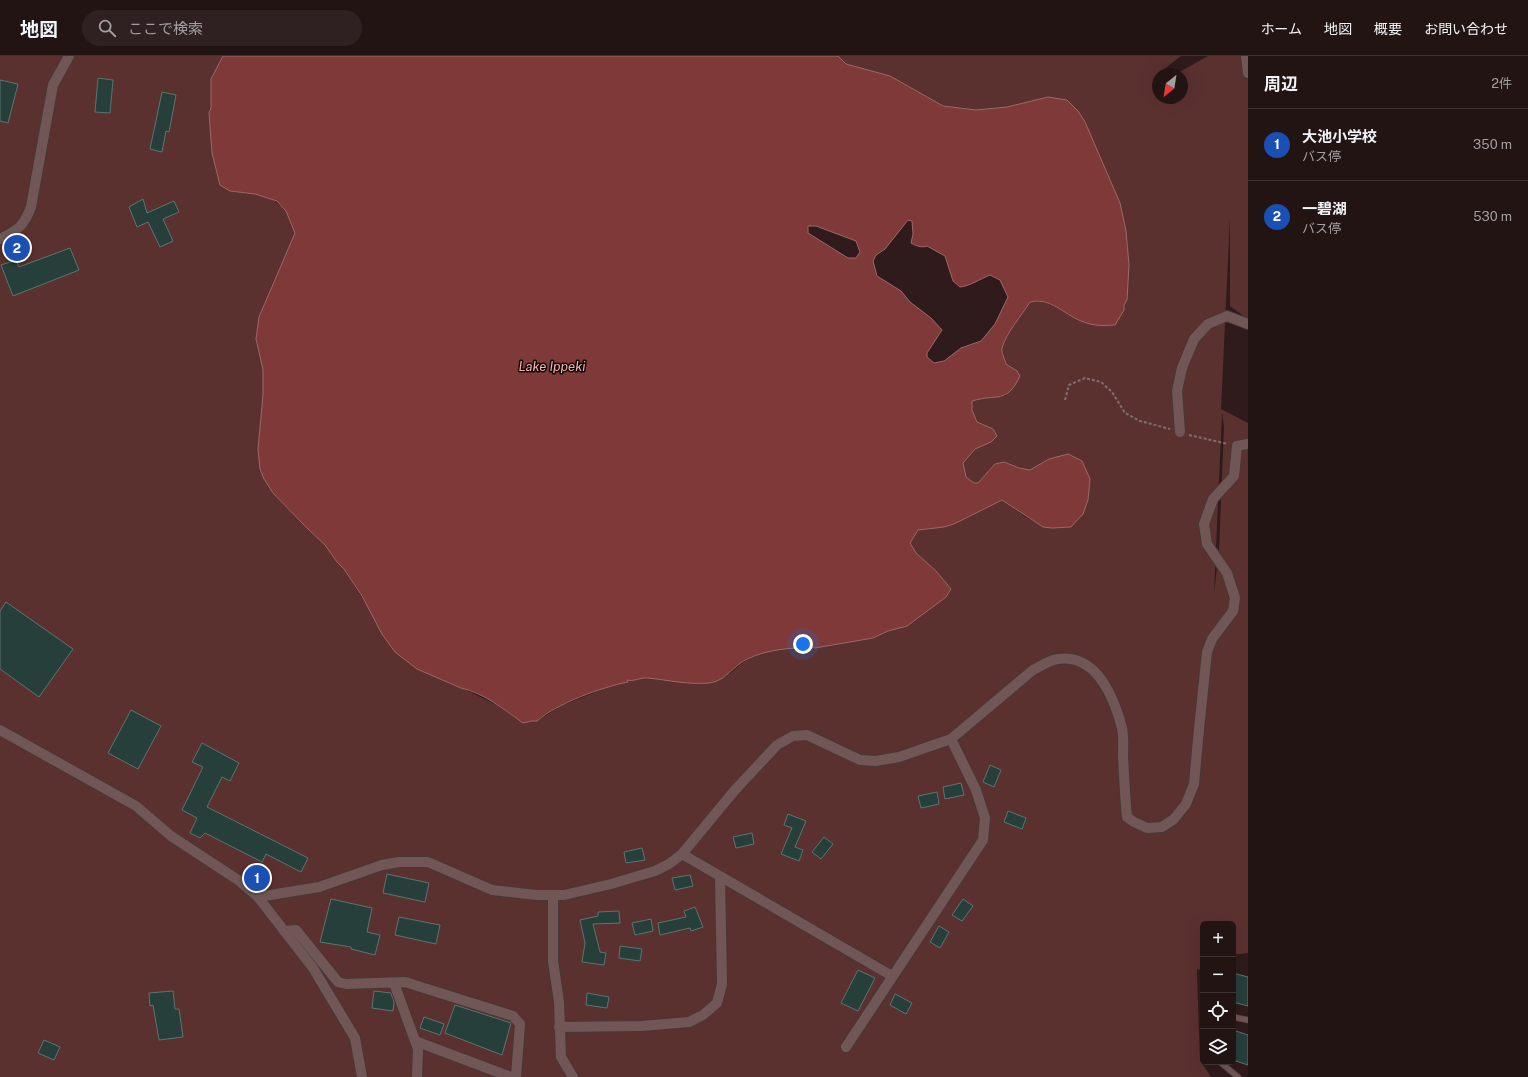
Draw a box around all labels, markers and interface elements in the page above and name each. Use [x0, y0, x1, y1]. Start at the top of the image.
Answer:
search box [82, 10, 362, 46]
icon: search [96, 17, 118, 39]
text: 地図 [20, 18, 58, 40]
text: ここで検索 [128, 20, 203, 37]
text: ホーム [1260, 21, 1302, 37]
text: 地図 [1324, 21, 1352, 37]
text: 概要 [1374, 21, 1402, 37]
text: お問い合わせ [1424, 21, 1508, 37]
north arrow [1152, 68, 1188, 104]
text: 周辺 [1264, 74, 1298, 94]
text: 2件 [1491, 76, 1512, 91]
text: 大池小学校 [1302, 128, 1377, 145]
text: 1 [1274, 137, 1280, 152]
text: 350 m [1473, 137, 1512, 152]
text: バス停 [1302, 149, 1341, 164]
text: 一碧湖 [1302, 200, 1347, 217]
text: 2 [1273, 209, 1281, 224]
text: 530 m [1473, 209, 1512, 224]
text: バス停 [1302, 221, 1341, 236]
pin: 2 [4, 233, 30, 263]
water label: Lake Ippeki [519, 359, 586, 374]
your location [793, 634, 813, 654]
pin: 1 [244, 863, 270, 893]
map controls [1200, 921, 1236, 1065]
button: + [1200, 921, 1236, 957]
button: − [1200, 957, 1236, 993]
button: locate [1200, 993, 1236, 1029]
button: layers [1200, 1029, 1236, 1065]

